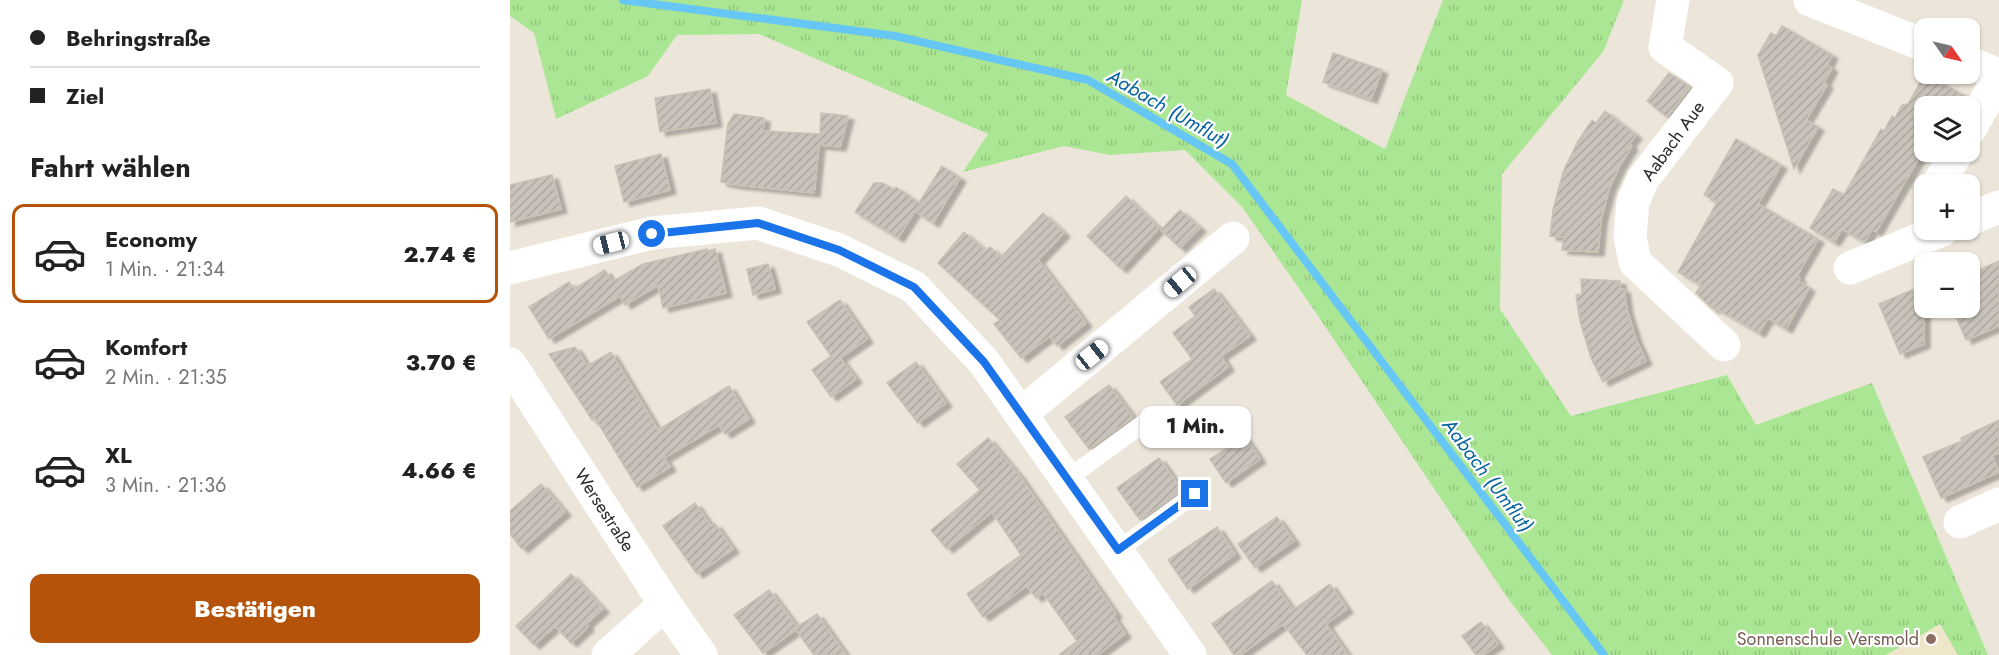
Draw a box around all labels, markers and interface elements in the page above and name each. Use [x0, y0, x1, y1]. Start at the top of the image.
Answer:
north arrow [1914, 18, 1980, 84]
map controls [1914, 18, 1980, 318]
text: Behringstraße [66, 22, 211, 54]
water label: Aabach (Umflut) [1101, 61, 1234, 155]
text: Ziel [66, 80, 104, 112]
street label: Aabach Aue [1635, 96, 1711, 186]
button: layers [1914, 96, 1980, 162]
text: Fahrt wählen [30, 148, 191, 187]
button: + [1914, 174, 1980, 240]
route start [638, 220, 665, 247]
text: Economy [105, 223, 197, 255]
icon: car [33, 227, 87, 281]
car [591, 230, 631, 256]
text: 2.74 € [403, 238, 477, 270]
button: − [1914, 252, 1980, 318]
text: 1 Min. · 21:34 [105, 255, 225, 284]
car [1160, 264, 1200, 300]
text: Komfort [105, 331, 187, 363]
icon: car [33, 335, 87, 389]
car [1072, 337, 1112, 373]
text: 3.70 € [406, 346, 477, 378]
text: 2 Min. · 21:35 [105, 363, 227, 392]
callout: 1 Min. [1140, 407, 1250, 449]
text: 1 Min. [1166, 412, 1225, 441]
water label: Aabach (Umflut) [1435, 412, 1540, 538]
text: XL [105, 439, 132, 471]
icon: car [33, 443, 87, 497]
text: 4.66 € [401, 454, 477, 486]
street label: Wersestraße [568, 464, 641, 557]
text: 3 Min. · 21:36 [105, 471, 227, 500]
route end [1181, 480, 1208, 507]
button: Bestätigen [30, 574, 480, 643]
place label: Sonnenschule Versmold [1737, 626, 1919, 652]
marker: Sonnenschule Versmold [1924, 632, 1938, 646]

